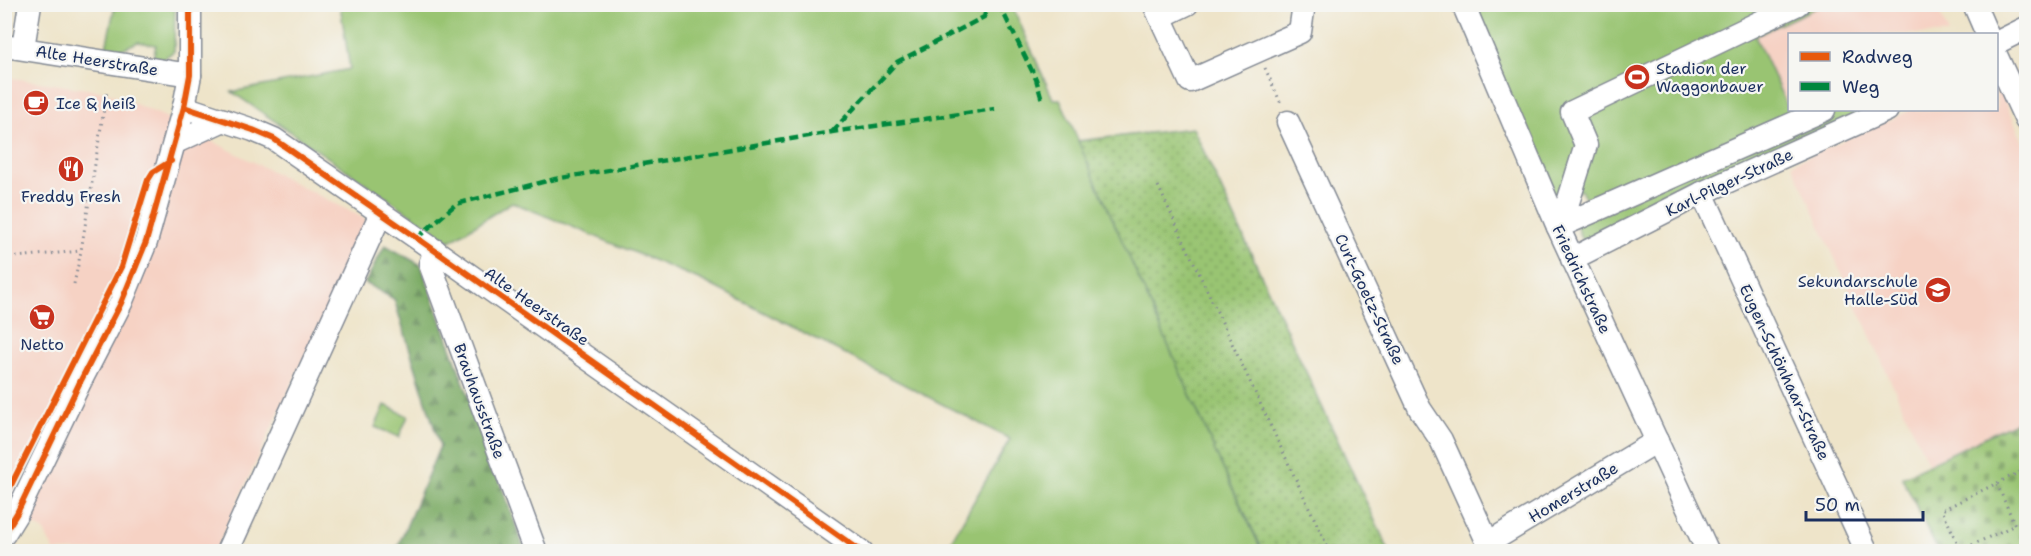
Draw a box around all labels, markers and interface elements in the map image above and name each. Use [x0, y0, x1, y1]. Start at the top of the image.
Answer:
legend [1788, 33, 1998, 111]
street label: Alte Heerstraße [34, 40, 160, 81]
text: Radweg [1842, 45, 1913, 69]
place label: Stadion der Waggonbauer [1656, 58, 1764, 97]
sports icon: Stadion der Waggonbauer [1622, 62, 1652, 92]
text: Weg [1842, 75, 1880, 99]
cafe icon: Ice & heiß [21, 88, 51, 118]
place label: Ice & heiß [56, 93, 136, 114]
street label: Karl-Pilger-Straße [1662, 144, 1796, 221]
restaurant icon: Freddy Fresh [56, 154, 86, 184]
place label: Freddy Fresh [21, 186, 121, 207]
street label: Friedrichstraße [1547, 221, 1616, 337]
street label: Curt-Goetz-Straße [1330, 230, 1409, 368]
street label: Alte Heerstraße [480, 262, 593, 351]
place label: Sekundarschule Halle-Süd [1798, 271, 1918, 310]
school or university icon: Sekundarschule Halle-Süd [1923, 275, 1953, 305]
street label: Eugen-Schönhaar-Straße [1734, 281, 1835, 464]
supermarket icon: Netto [27, 302, 57, 332]
place label: Netto [20, 334, 64, 355]
street label: Brauhausstraße [449, 341, 510, 462]
street label: Homerstraße [1525, 457, 1622, 527]
scale bar [1806, 484, 1923, 522]
text: 50 m [1815, 493, 1860, 517]

